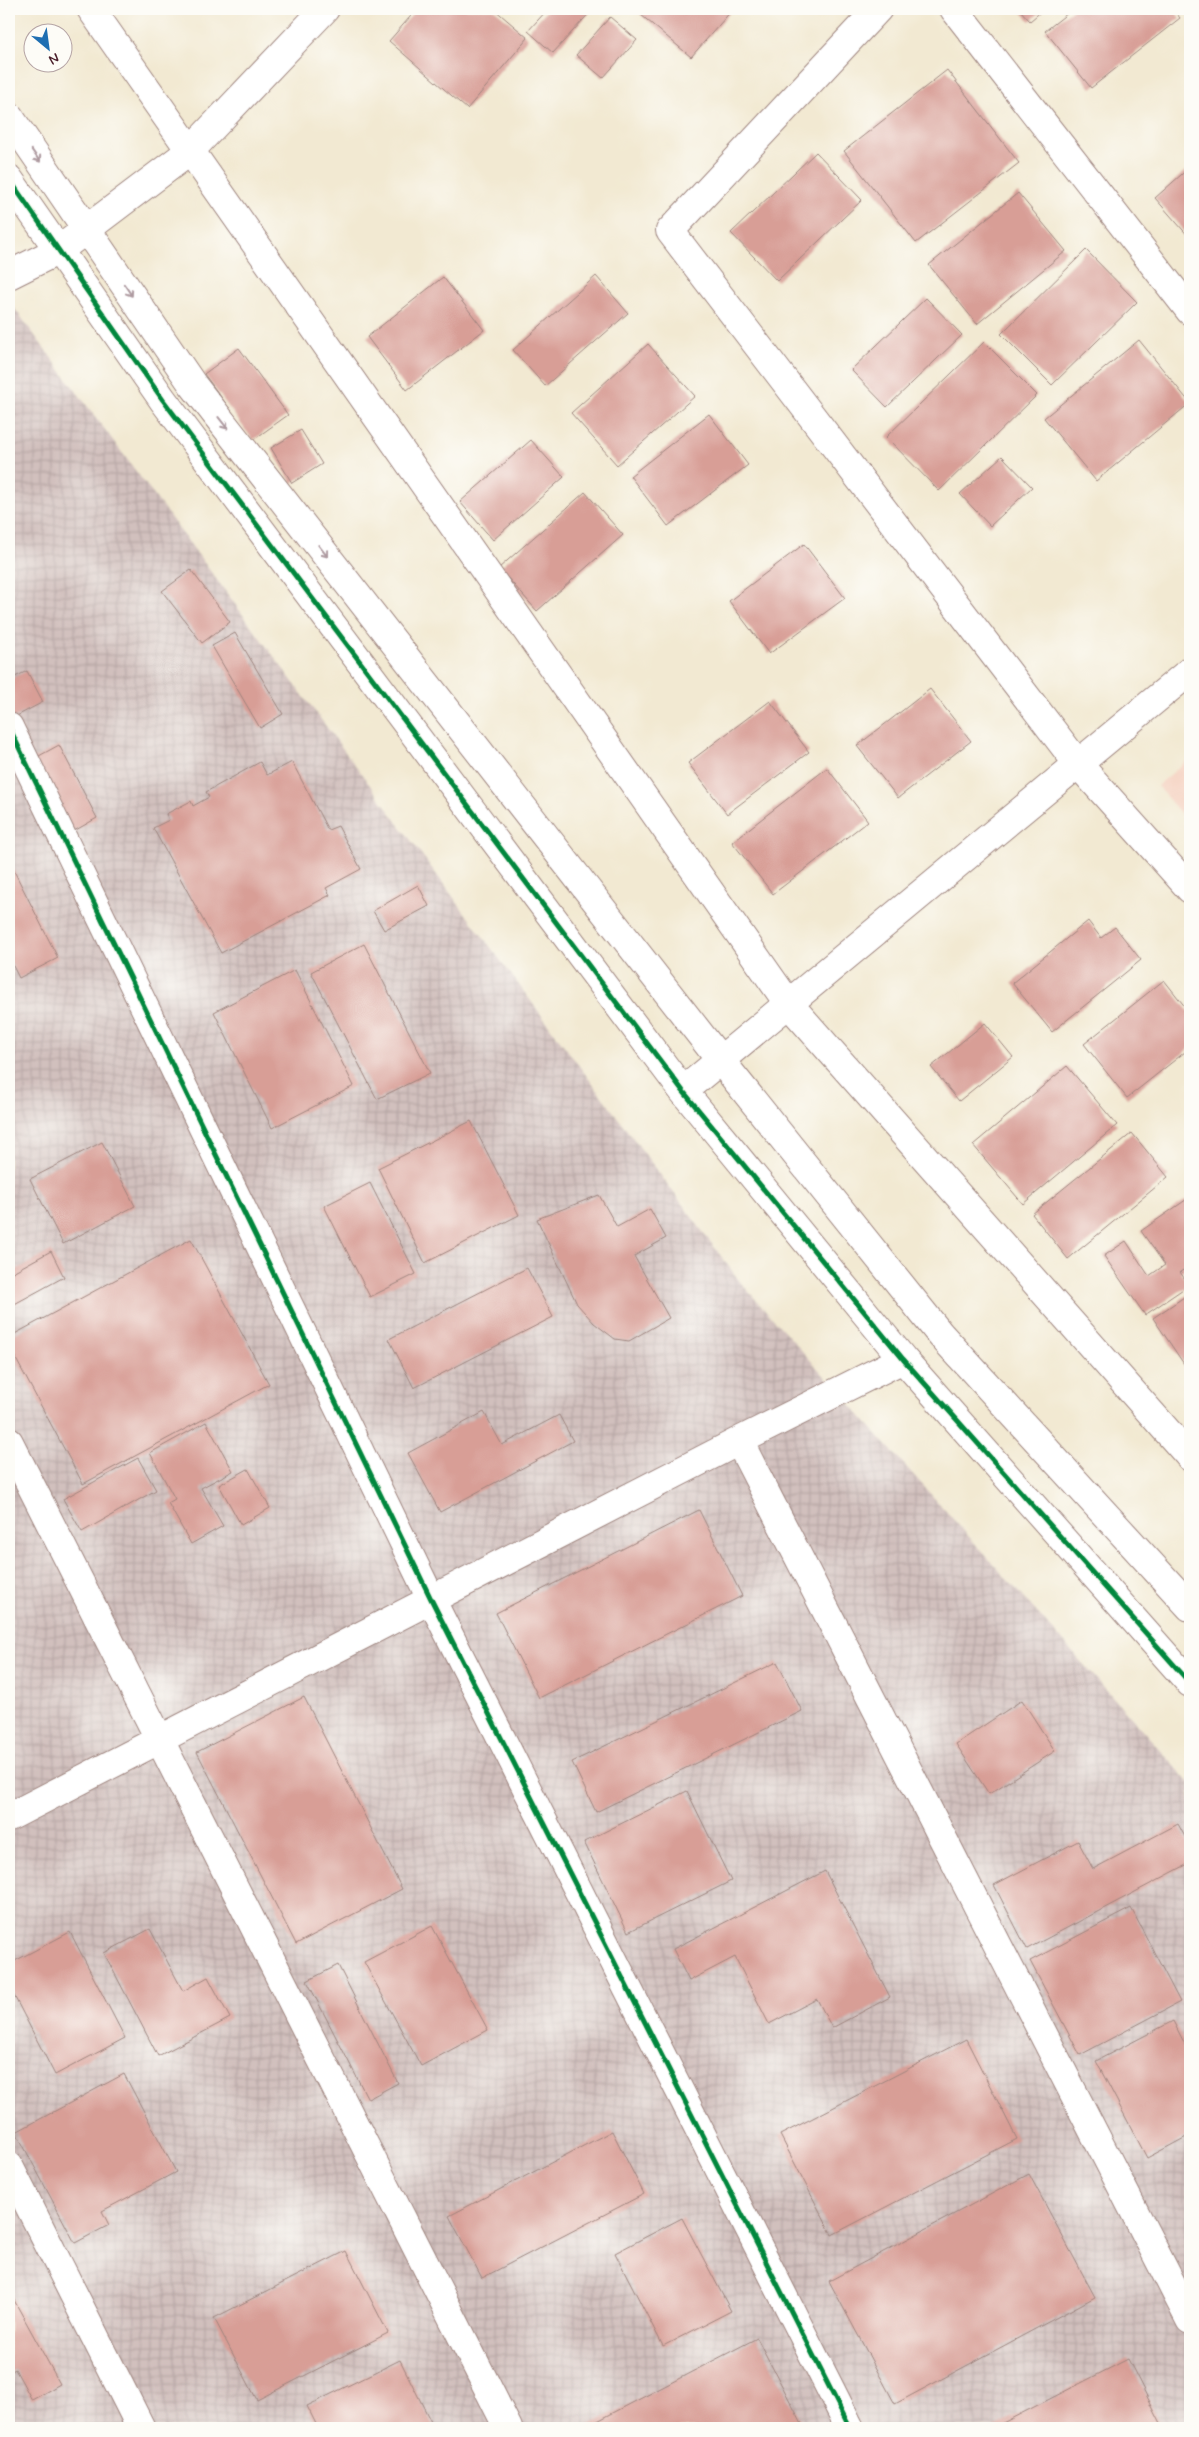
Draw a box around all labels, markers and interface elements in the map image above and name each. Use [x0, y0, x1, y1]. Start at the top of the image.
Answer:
north arrow [22, 22, 72, 72]
text: N [45, 48, 62, 69]
one-way arrow [32, 149, 42, 163]
one-way arrow [123, 283, 134, 297]
one-way arrow [217, 416, 228, 429]
one-way arrow [317, 544, 328, 557]

